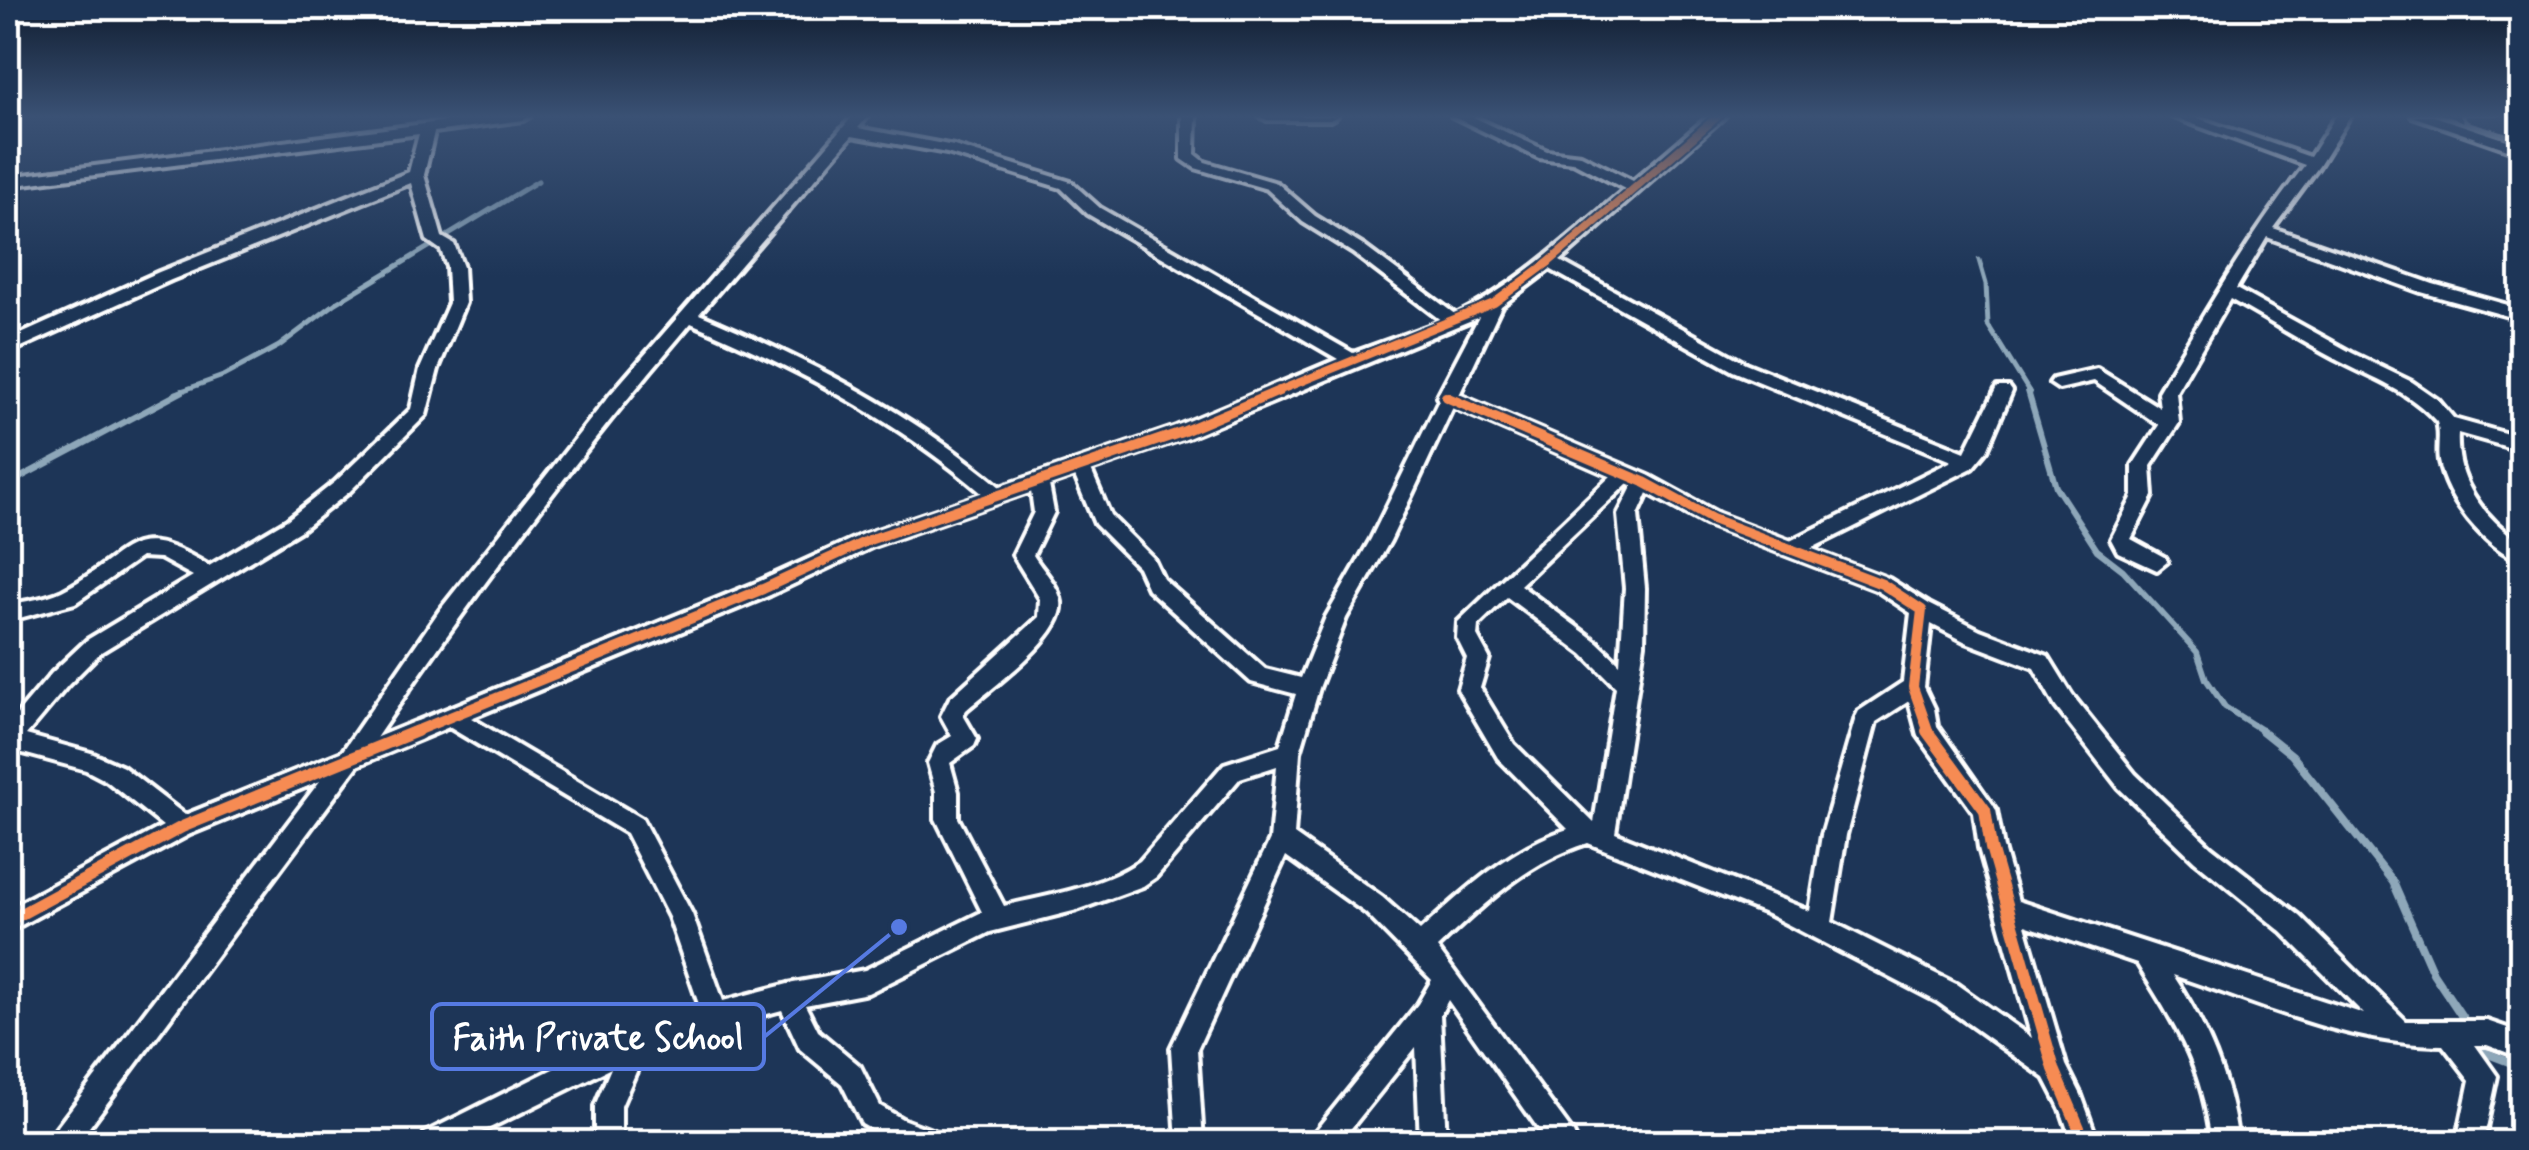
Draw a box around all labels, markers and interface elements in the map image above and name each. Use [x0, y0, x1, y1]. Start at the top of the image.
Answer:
callout: Faith Private School [432, 1004, 764, 1069]
text: Faith Private School [453, 1016, 743, 1062]

